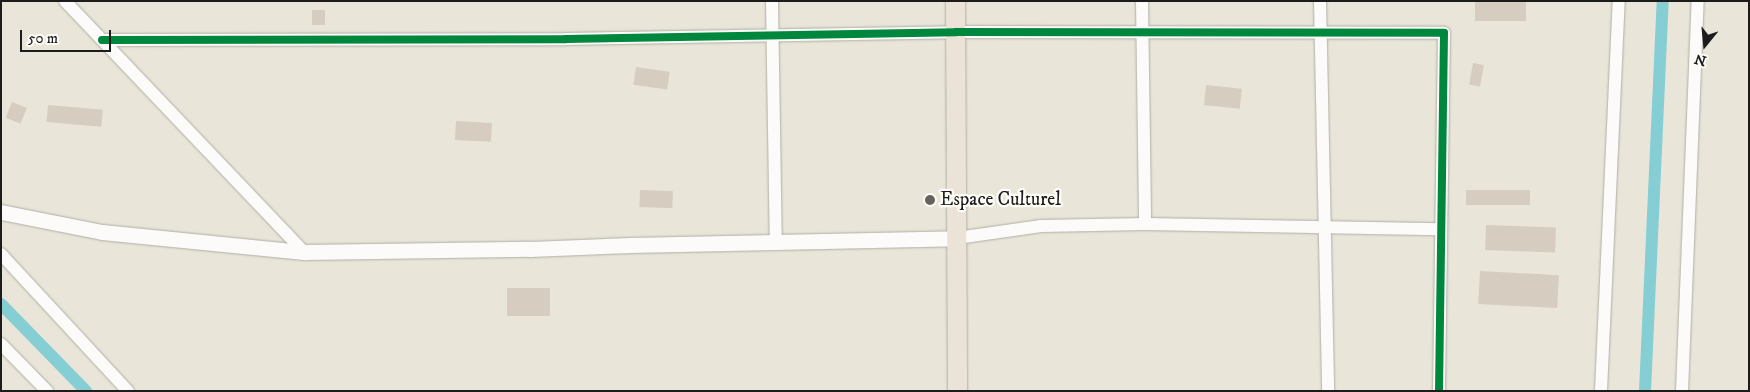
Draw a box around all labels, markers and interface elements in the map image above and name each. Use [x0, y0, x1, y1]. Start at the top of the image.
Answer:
scale bar [22, 20, 114, 52]
north arrow [1680, 20, 1730, 70]
text: 50 m [28, 29, 58, 48]
text: N [1692, 49, 1709, 70]
place label: Espace Culturel [940, 189, 1061, 211]
marker: Espace Culturel [924, 194, 936, 206]

